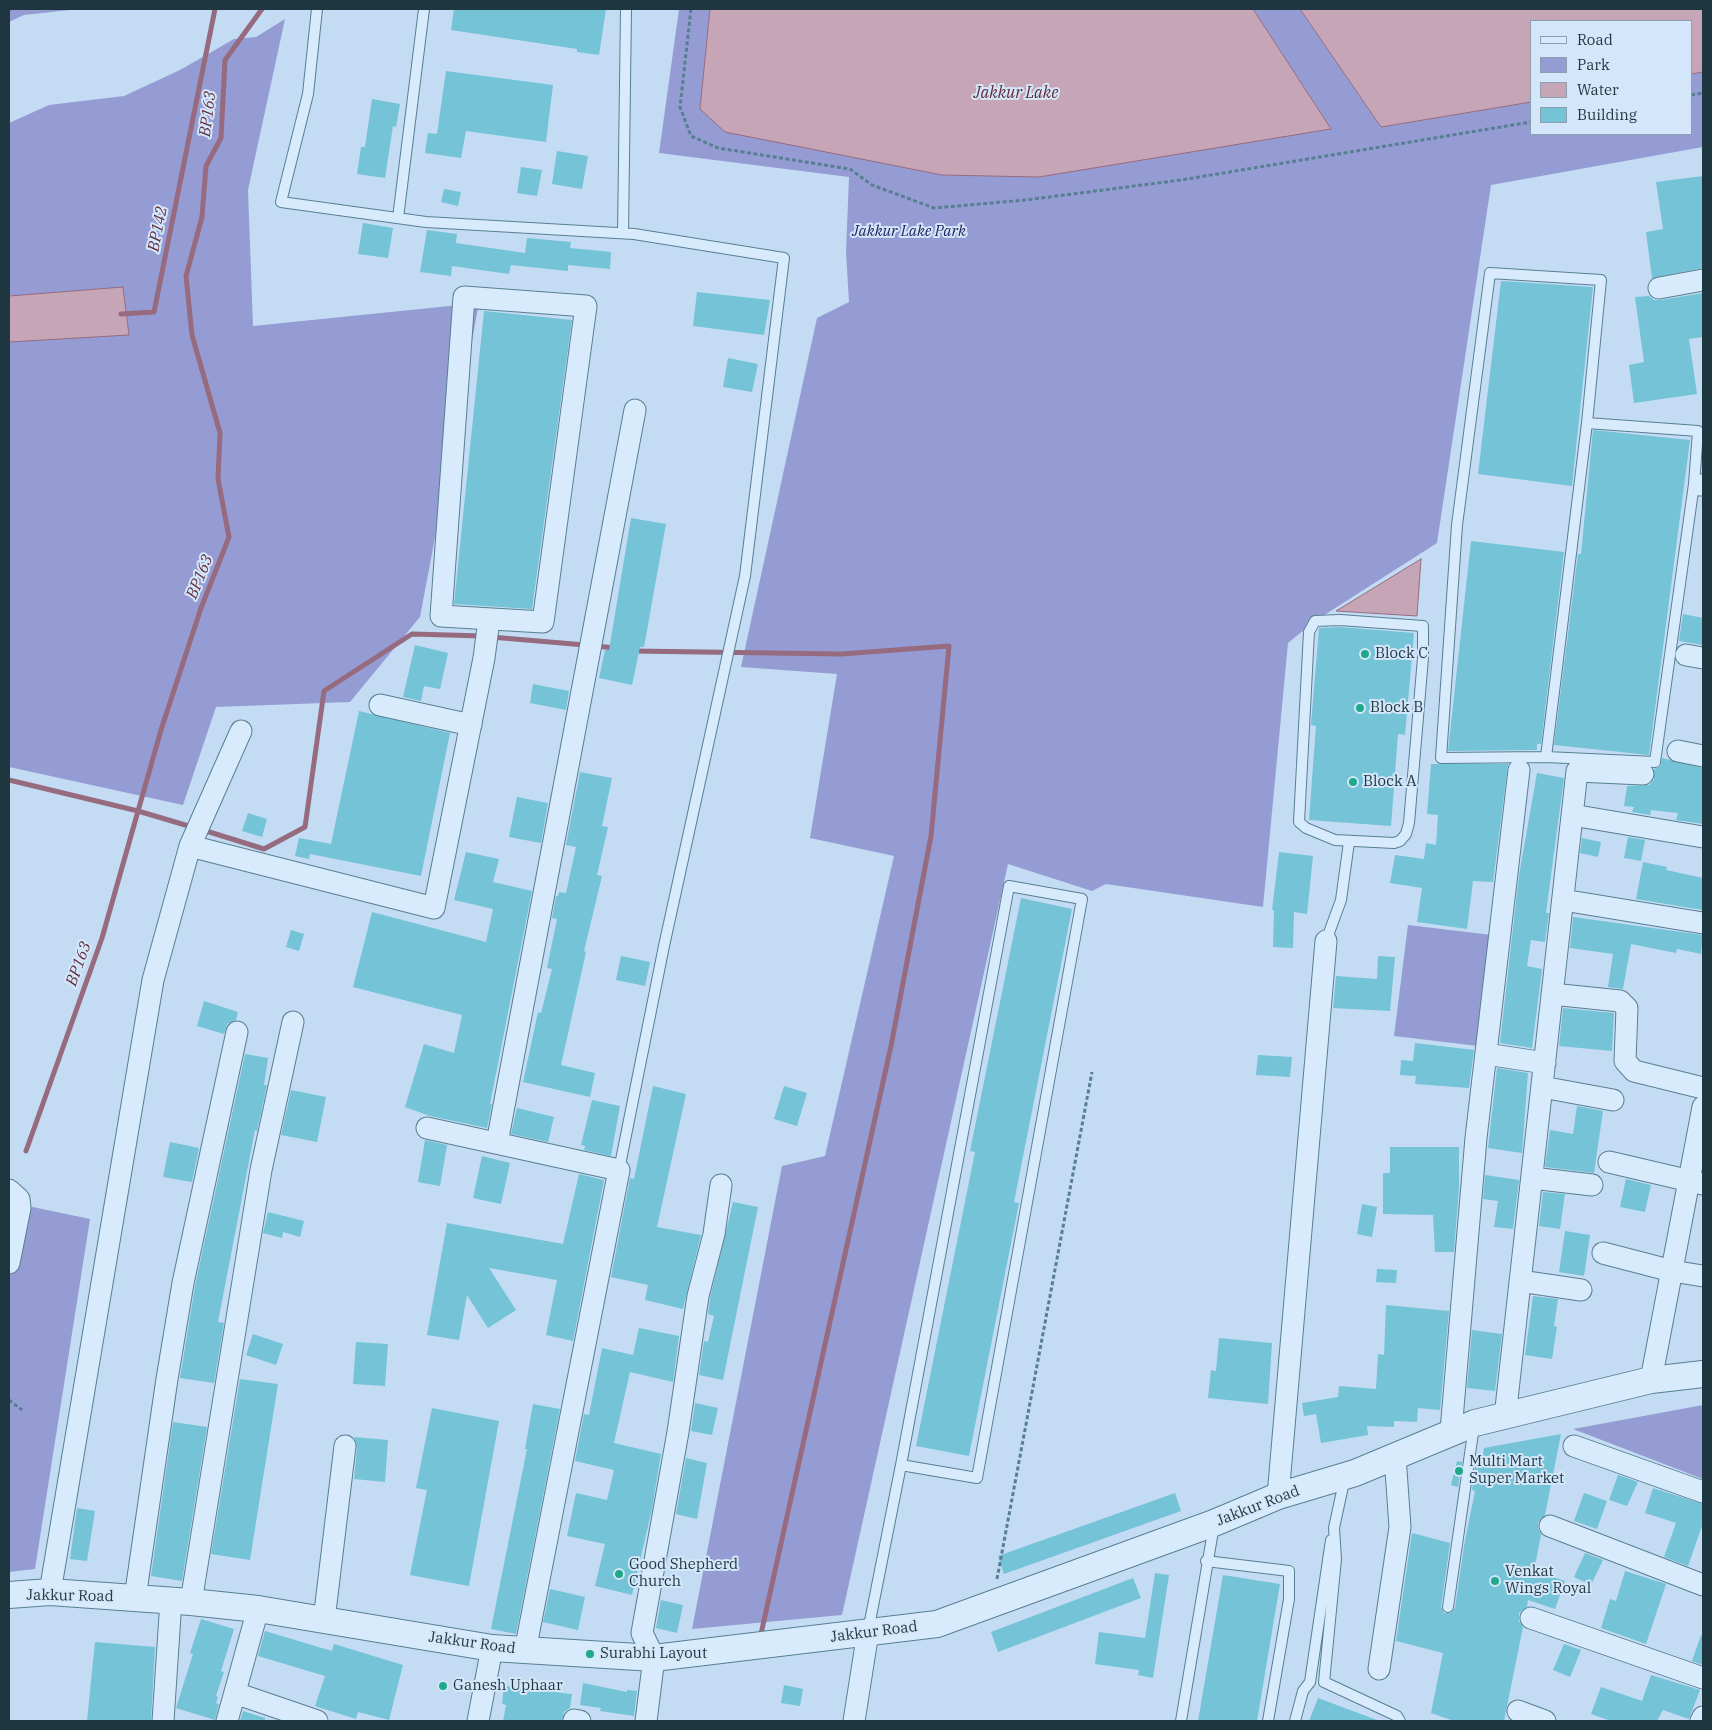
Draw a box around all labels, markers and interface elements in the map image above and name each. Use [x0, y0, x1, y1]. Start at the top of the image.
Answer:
legend [1530, 20, 1692, 135]
text: Road [1577, 30, 1613, 49]
text: Park [1577, 55, 1610, 74]
text: Water [1577, 80, 1619, 99]
water label: Jakkur Lake [974, 83, 1058, 103]
water label: BP163 [196, 90, 220, 138]
text: Building [1577, 105, 1637, 124]
water label: BP142 [144, 205, 172, 253]
park label: Jakkur Lake Park [852, 223, 966, 241]
water label: BP163 [183, 552, 217, 602]
place label: Block C [1375, 645, 1428, 663]
marker: Block C [1359, 648, 1371, 660]
place label: Block B [1370, 699, 1423, 717]
marker: Block B [1354, 702, 1366, 714]
place label: Block A [1363, 773, 1416, 791]
marker: Block A [1347, 776, 1359, 788]
water label: BP163 [62, 939, 96, 989]
place label: Multi Mart Super Market [1469, 1453, 1564, 1488]
marker: Multi Mart Super Market [1453, 1465, 1465, 1477]
street label: Jakkur Road [1214, 1482, 1302, 1530]
place label: Good Shepherd Church [629, 1556, 738, 1591]
place label: Venkat Wings Royal [1505, 1563, 1591, 1598]
marker: Good Shepherd Church [613, 1568, 625, 1580]
marker: Venkat Wings Royal [1489, 1575, 1501, 1587]
street label: Jakkur Road [26, 1586, 114, 1606]
street label: Jakkur Road [829, 1618, 919, 1646]
street label: Jakkur Road [427, 1628, 517, 1658]
place label: Surabhi Layout [600, 1645, 707, 1663]
marker: Surabhi Layout [584, 1648, 596, 1660]
place label: Ganesh Uphaar [453, 1677, 563, 1695]
marker: Ganesh Uphaar [437, 1680, 449, 1692]

